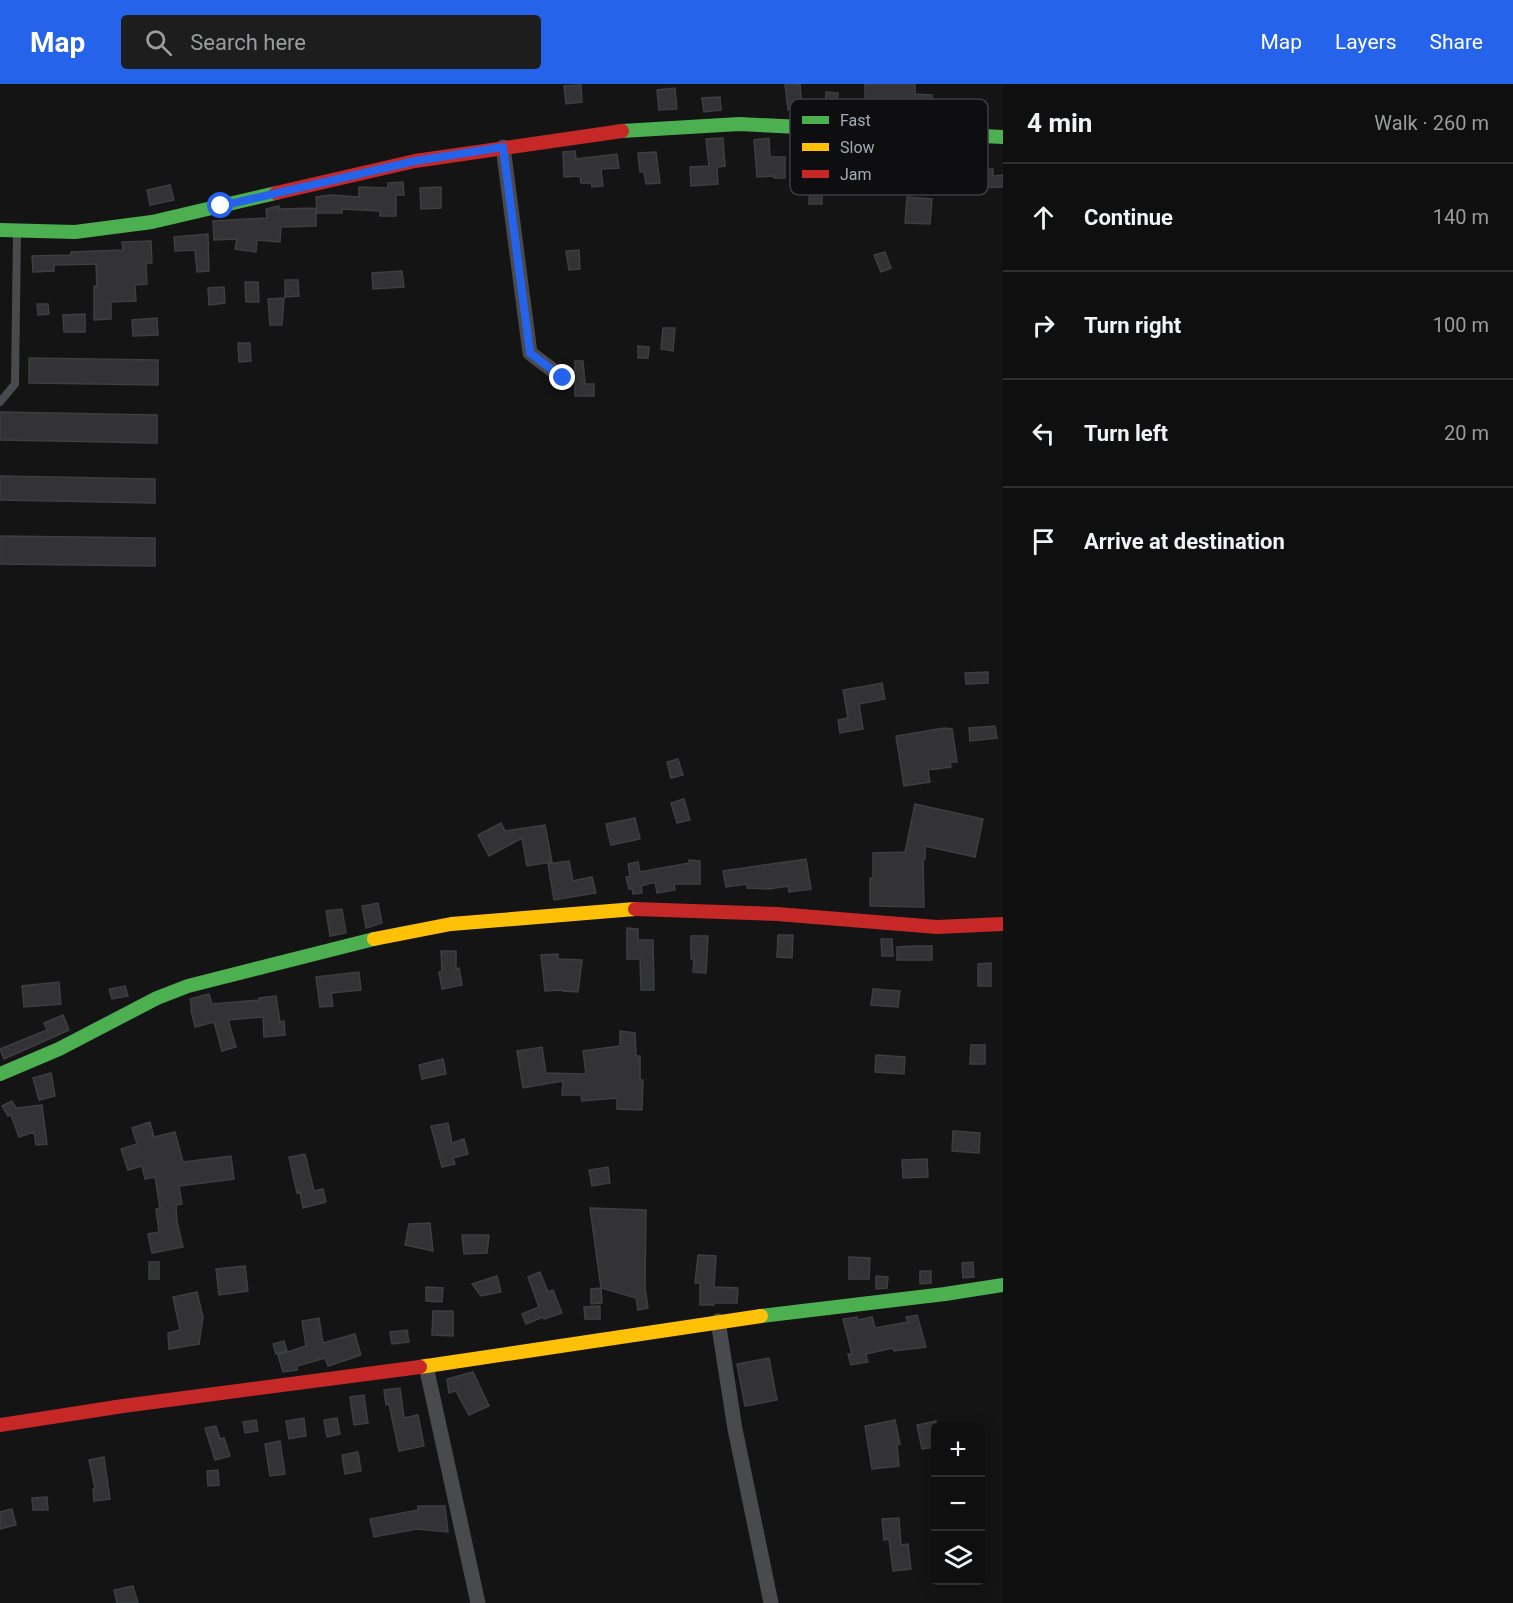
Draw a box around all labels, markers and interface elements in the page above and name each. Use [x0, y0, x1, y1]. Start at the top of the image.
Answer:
search box [121, 15, 541, 69]
text: Map [30, 26, 85, 59]
icon: search [142, 26, 175, 59]
text: Search here [190, 30, 306, 55]
text: Map [1260, 30, 1302, 54]
text: Layers [1335, 30, 1396, 54]
text: Share [1429, 30, 1483, 54]
legend [790, 99, 988, 195]
text: 4 min [1027, 108, 1092, 138]
text: Fast [840, 111, 871, 130]
text: Walk · 260 m [1374, 111, 1489, 135]
text: Slow [840, 138, 875, 157]
text: Jam [840, 165, 872, 184]
route start [207, 192, 233, 218]
icon: ahead [1027, 201, 1060, 234]
text: Continue [1084, 205, 1173, 230]
text: 140 m [1433, 205, 1489, 229]
icon: right [1027, 309, 1060, 342]
text: Turn right [1084, 313, 1181, 338]
text: 100 m [1433, 313, 1489, 337]
route end [549, 364, 575, 390]
icon: left [1027, 417, 1060, 450]
text: Turn left [1084, 421, 1168, 446]
text: 20 m [1444, 421, 1489, 445]
icon: arrive [1027, 525, 1060, 558]
text: Arrive at destination [1084, 529, 1285, 554]
map controls [931, 1423, 985, 1585]
button: + [931, 1423, 985, 1477]
button: − [931, 1477, 985, 1531]
button: layers [931, 1531, 985, 1585]

